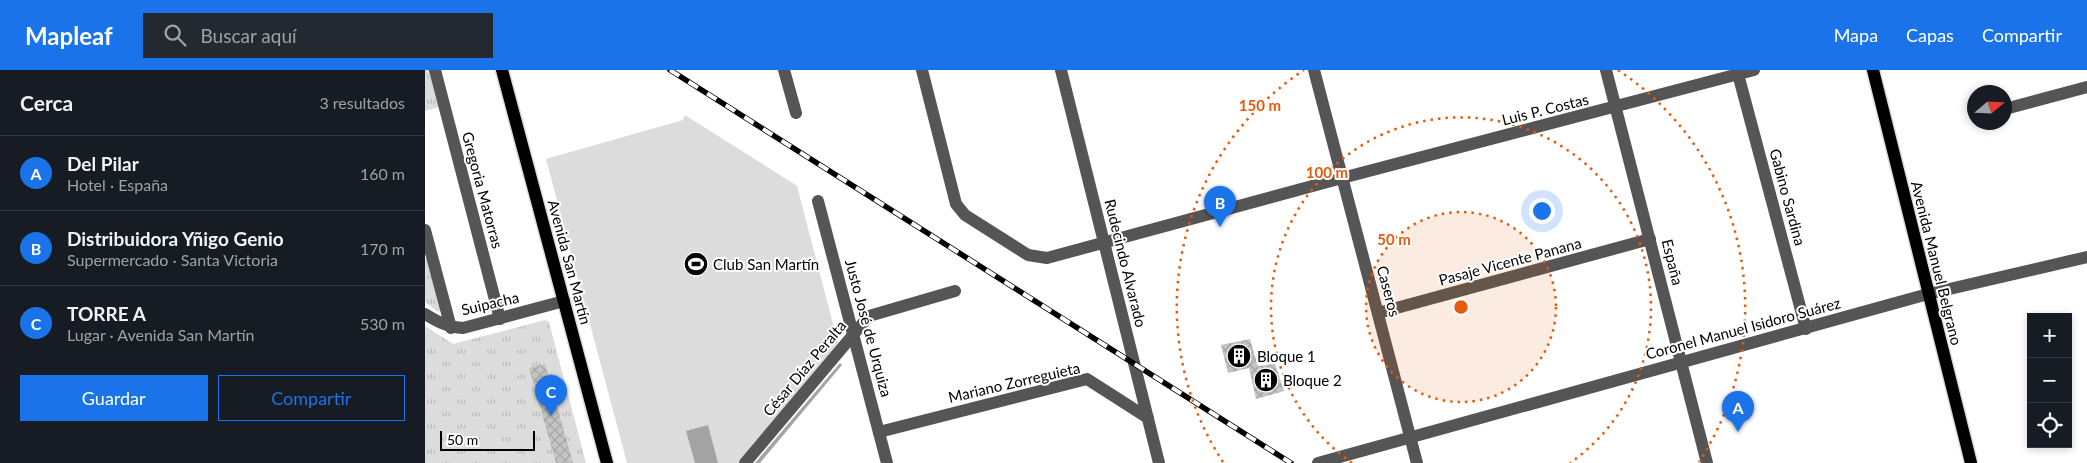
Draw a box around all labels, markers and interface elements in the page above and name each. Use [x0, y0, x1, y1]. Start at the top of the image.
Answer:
search box [143, 13, 493, 58]
text: Mapleaf [25, 21, 113, 50]
icon: search [161, 21, 189, 49]
text: Buscar aquí [201, 24, 297, 47]
text: Mapa [1834, 24, 1878, 46]
text: Capas [1906, 24, 1954, 46]
text: Compartir [1982, 24, 2062, 46]
north arrow [1967, 85, 2012, 130]
text: Cerca [20, 90, 73, 115]
street label: Luis P. Costas [1500, 90, 1590, 128]
text: 3 resultados [319, 93, 405, 112]
text: 150 m [1239, 96, 1281, 114]
street label: Gregoria Matorras [459, 130, 507, 250]
street label: Gabino Sardina [1766, 147, 1810, 247]
text: Del Pilar [67, 152, 139, 175]
text: 100 m [1306, 163, 1348, 181]
text: A [30, 164, 42, 183]
text: 160 m [360, 164, 405, 183]
text: Hotel · España [67, 175, 168, 194]
street label: Avenida Manuel Belgrano [1908, 179, 1966, 347]
pin: B [1204, 186, 1236, 227]
street label: Rudecindo Alvarado [1101, 197, 1151, 329]
street label: Avenida San Martín [545, 198, 595, 326]
your location [1529, 198, 1555, 224]
text: Distribuidora Yñigo Genio [67, 227, 284, 250]
text: 50 m [1377, 230, 1411, 248]
street label: Pasaje Vicente Panana [1437, 233, 1583, 289]
street label: España [1659, 237, 1687, 287]
text: B [31, 239, 41, 258]
text: 170 m [360, 239, 405, 258]
text: Supermercado · Santa Victoria [67, 250, 278, 269]
sports icon: Club San Martín [683, 251, 709, 277]
place label: Club San Martín [713, 255, 819, 273]
street label: Justo José de Urquiza [842, 257, 896, 399]
street label: Caseros [1374, 264, 1404, 318]
street label: Suipacha [459, 288, 521, 318]
street label: Coronel Manuel Isidoro Suárez [1644, 293, 1843, 363]
centre of rings [1452, 298, 1470, 316]
text: TORRE A [67, 302, 146, 325]
map controls [2027, 313, 2072, 448]
button: + [2027, 313, 2072, 358]
text: C [31, 314, 41, 333]
text: 530 m [360, 314, 405, 333]
street label: César Díaz Peralta [759, 316, 849, 420]
text: Lugar · Avenida San Martín [67, 325, 254, 344]
building icon: Bloque 1 [1226, 343, 1252, 369]
place label: Bloque 1 [1257, 347, 1316, 365]
street label: Mariano Zorreguieta [946, 358, 1082, 406]
button: − [2027, 358, 2072, 403]
building icon: Bloque 2 [1253, 367, 1279, 393]
place label: Bloque 2 [1283, 371, 1342, 389]
button: Guardar [20, 375, 208, 421]
button: Compartir [218, 375, 405, 421]
pin: C [535, 375, 567, 416]
pin: A [1722, 391, 1754, 432]
button: locate [2027, 403, 2072, 448]
scale bar [440, 428, 535, 451]
text: 50 m [447, 431, 478, 448]

